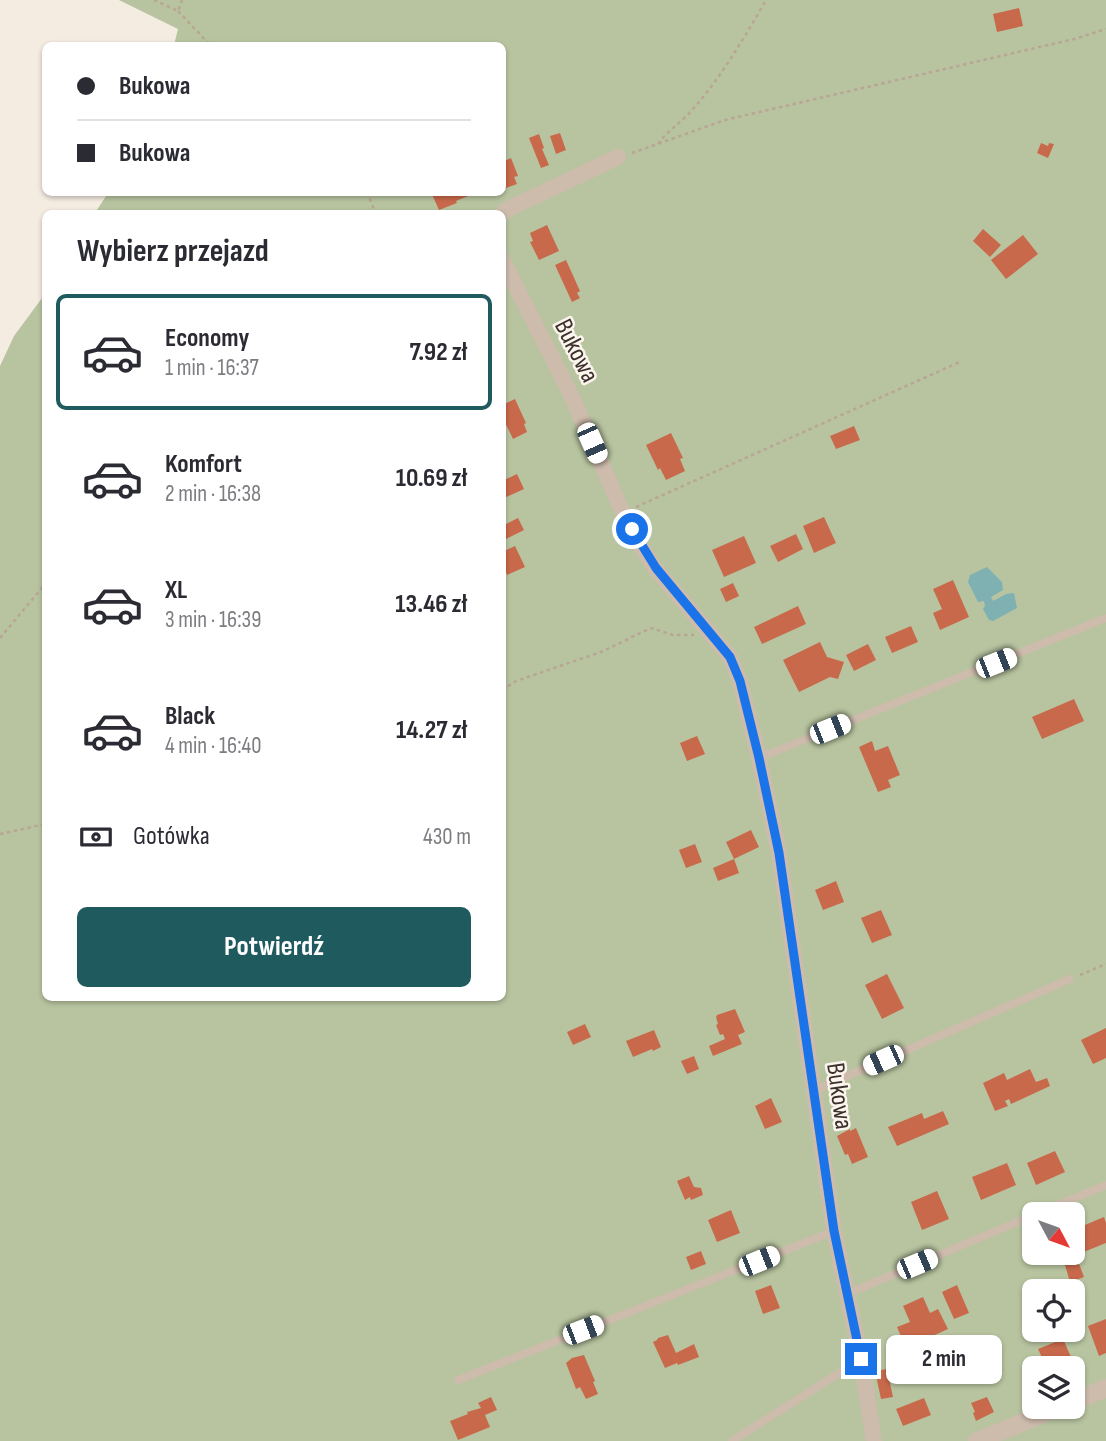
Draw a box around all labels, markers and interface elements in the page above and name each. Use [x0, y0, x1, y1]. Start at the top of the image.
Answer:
text: Bukowa [119, 71, 190, 102]
text: Bukowa [119, 138, 190, 169]
text: Wybierz przejazd [77, 232, 269, 271]
street label: Bukowa [547, 314, 605, 388]
icon: car [81, 321, 144, 384]
text: Economy [165, 323, 249, 354]
text: 7.92 zł [409, 337, 467, 368]
text: 1 min · 16:37 [165, 354, 259, 382]
car [574, 420, 611, 466]
icon: car [81, 447, 144, 510]
text: Komfort [165, 449, 242, 480]
text: 10.69 zł [396, 463, 467, 494]
text: 2 min · 16:38 [165, 480, 261, 508]
route start [616, 513, 648, 545]
icon: car [81, 573, 144, 636]
text: XL [165, 575, 187, 606]
text: 13.46 zł [395, 589, 467, 620]
text: 3 min · 16:39 [165, 606, 261, 634]
car [973, 645, 1020, 681]
icon: car [81, 699, 144, 762]
text: Black [165, 701, 215, 732]
car [807, 711, 854, 747]
text: 14.27 zł [396, 715, 467, 746]
text: 4 min · 16:40 [165, 732, 261, 760]
icon: cash [77, 818, 115, 856]
text: Gotówka [133, 821, 210, 852]
text: 430 m [423, 823, 471, 851]
button: Potwierdź [77, 907, 471, 987]
car [860, 1042, 907, 1078]
street label: Bukowa [819, 1061, 859, 1131]
north arrow [1022, 1202, 1085, 1265]
map controls [1022, 1202, 1085, 1419]
car [736, 1243, 783, 1279]
car [894, 1246, 941, 1282]
button: locate [1022, 1279, 1085, 1342]
car [560, 1313, 607, 1347]
callout: 2 min [886, 1334, 1001, 1384]
route end [845, 1343, 877, 1375]
text: 2 min [922, 1345, 966, 1373]
button: layers [1022, 1356, 1085, 1419]

